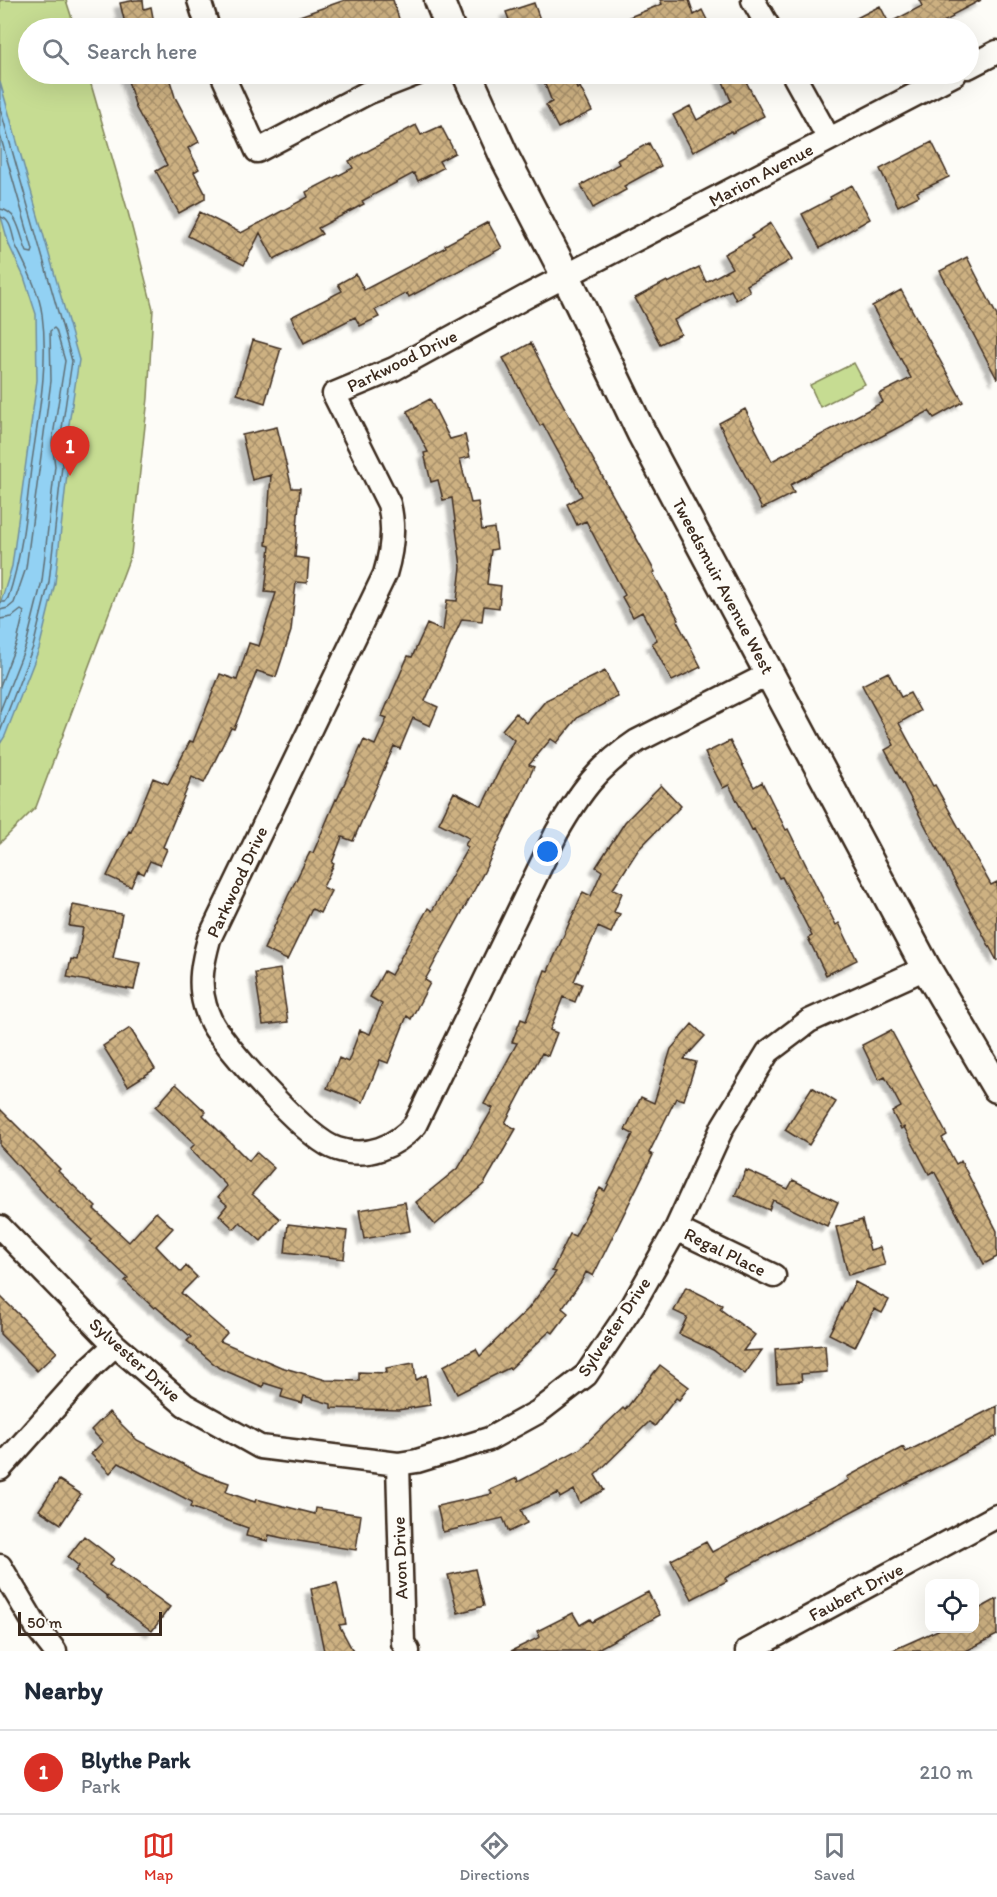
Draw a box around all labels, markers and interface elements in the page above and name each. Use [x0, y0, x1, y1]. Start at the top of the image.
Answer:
search box [18, 18, 979, 84]
icon: search [39, 35, 72, 68]
text: Search here [87, 38, 197, 65]
street label: Marion Avenue [705, 138, 817, 212]
street label: Parkwood Drive [343, 325, 461, 397]
pin: 1 [50, 426, 90, 476]
street label: Tweedsmuir Avenue West [667, 494, 779, 678]
street label: Parkwood Drive [202, 823, 272, 941]
your location [533, 837, 562, 866]
street label: Regal Place [680, 1223, 770, 1281]
street label: Sylvester Drive [573, 1273, 655, 1381]
street label: Sylvester Drive [85, 1313, 185, 1407]
street label: Avon Drive [388, 1516, 412, 1600]
street label: Faubert Drive [805, 1558, 907, 1626]
map controls [925, 1579, 979, 1633]
button: locate [925, 1579, 979, 1633]
scale bar [18, 1609, 162, 1636]
text: 50 m [27, 1613, 62, 1632]
text: Nearby [24, 1674, 103, 1706]
text: Blythe Park [81, 1747, 190, 1774]
text: 1 [39, 1760, 48, 1784]
text: 210 m [920, 1760, 973, 1784]
text: Park [81, 1774, 120, 1798]
tab: Map [142, 1829, 175, 1884]
tab: Directions [459, 1829, 530, 1884]
tab: Saved [814, 1829, 855, 1884]

